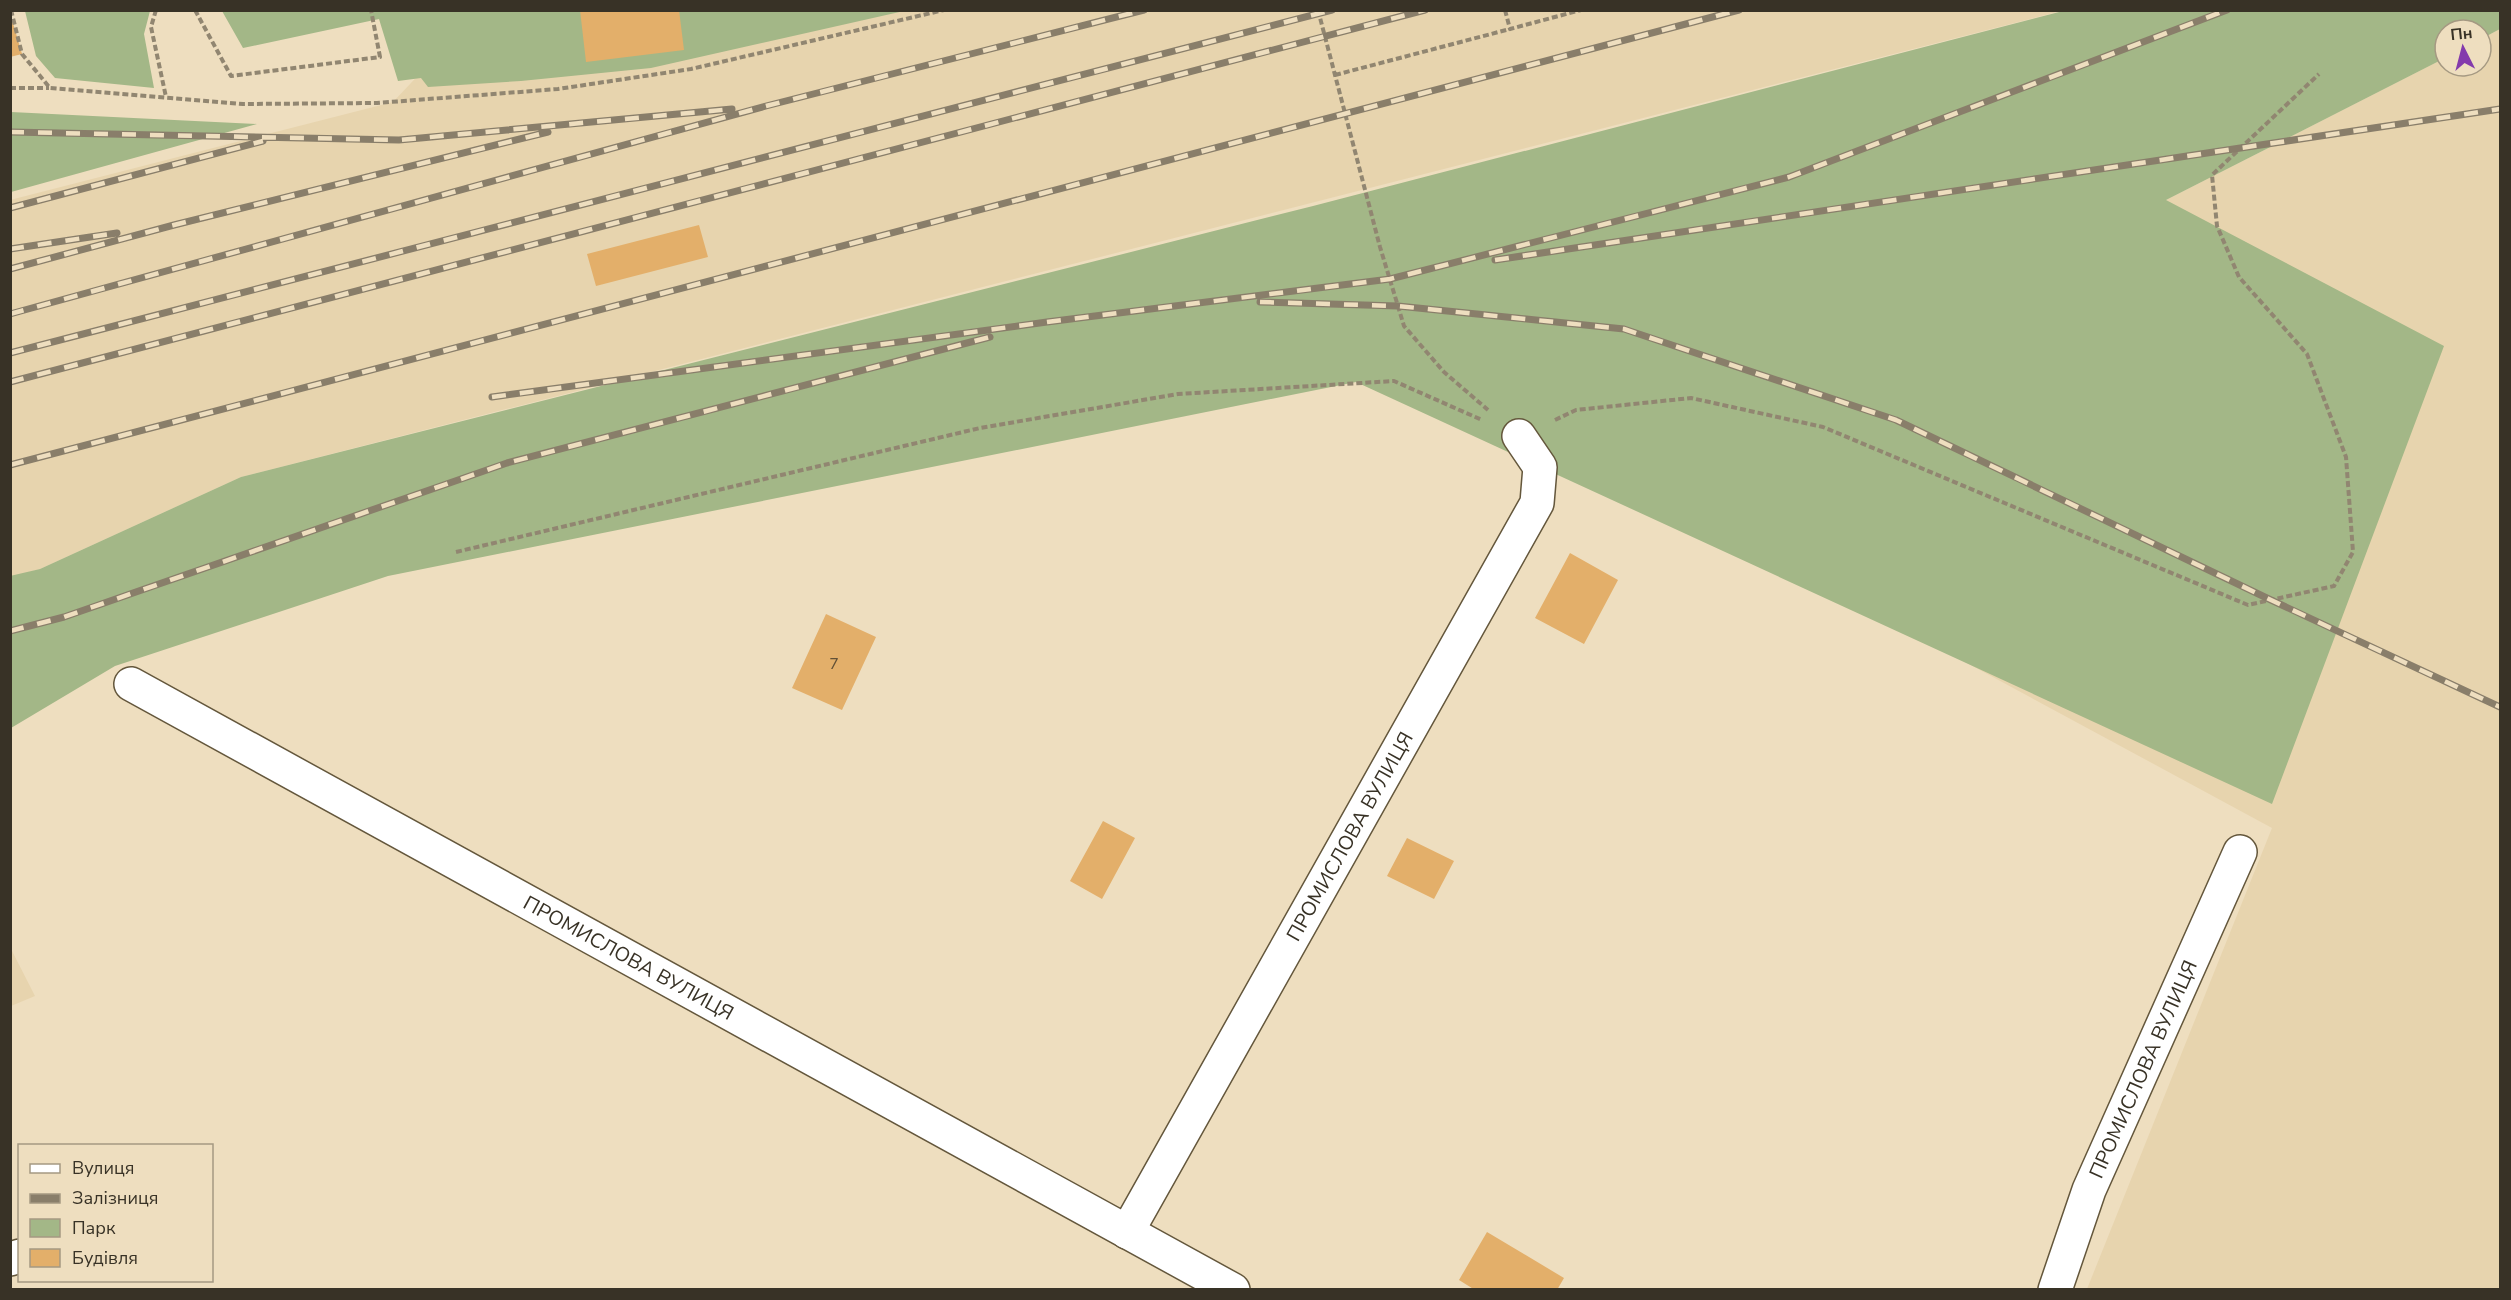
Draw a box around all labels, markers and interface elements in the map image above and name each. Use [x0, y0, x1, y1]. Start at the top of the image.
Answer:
north arrow [2433, 18, 2493, 78]
text: Пн [2449, 22, 2474, 46]
house number: 7 [829, 653, 839, 675]
street label: ПРОМИСЛОВА ВУЛИЦЯ [1280, 727, 1420, 946]
street label: ПРОМИСЛОВА ВУЛИЦЯ [518, 889, 738, 1027]
street label: ПРОМИСЛОВА ВУЛИЦЯ [2083, 956, 2204, 1183]
legend [18, 1144, 213, 1282]
text: Вулиця [72, 1156, 134, 1180]
text: Залізниця [72, 1186, 158, 1210]
text: Парк [72, 1216, 116, 1240]
text: Будівля [72, 1246, 138, 1270]

